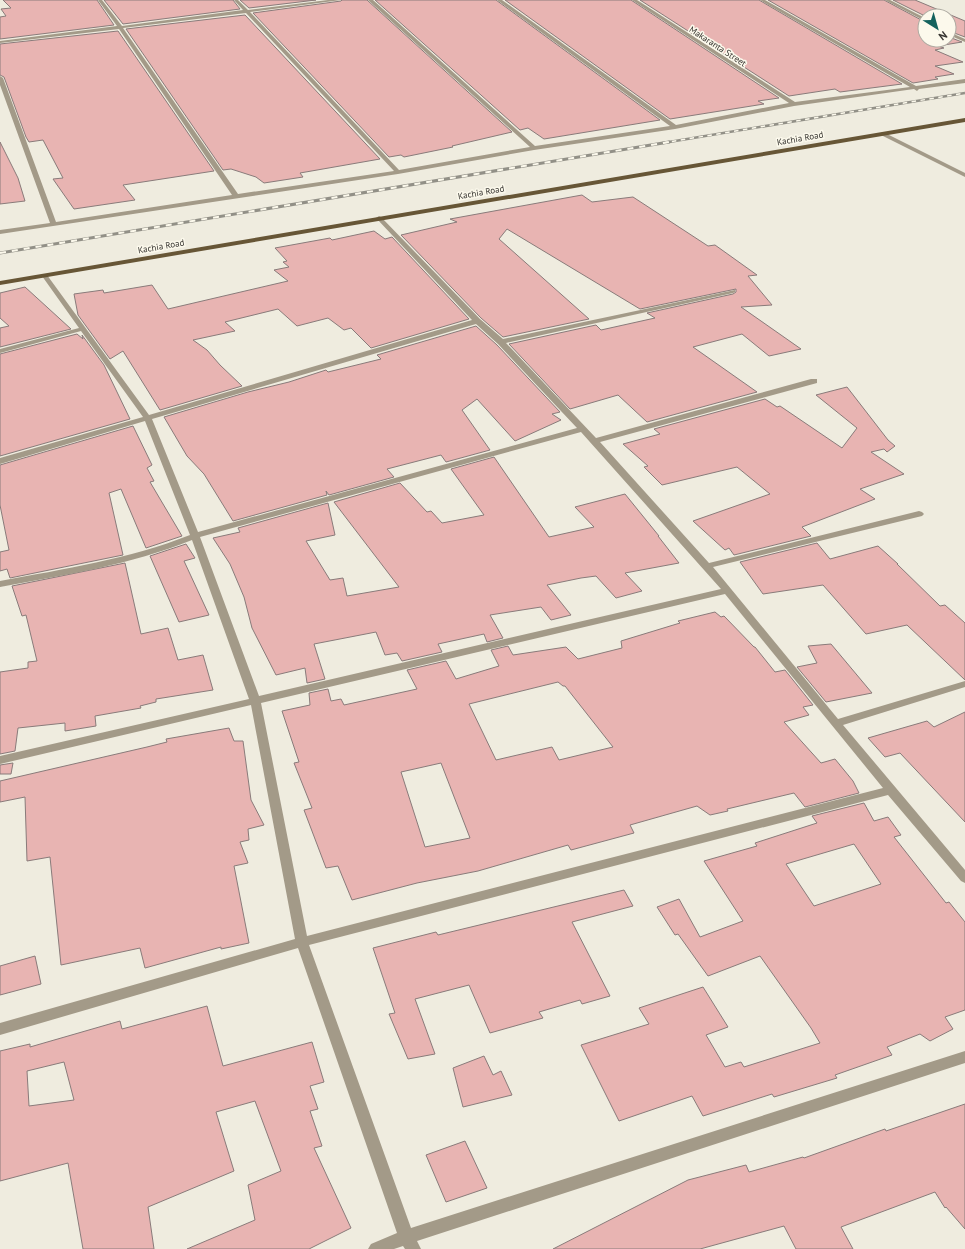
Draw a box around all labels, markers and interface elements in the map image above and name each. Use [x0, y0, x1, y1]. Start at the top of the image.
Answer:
north arrow [917, 8, 957, 48]
street label: Makaranta Street [687, 23, 749, 69]
text: N [936, 28, 950, 44]
street label: Kachia Road [776, 128, 824, 147]
street label: Kachia Road [457, 182, 505, 201]
street label: Kachia Road [137, 236, 185, 255]

